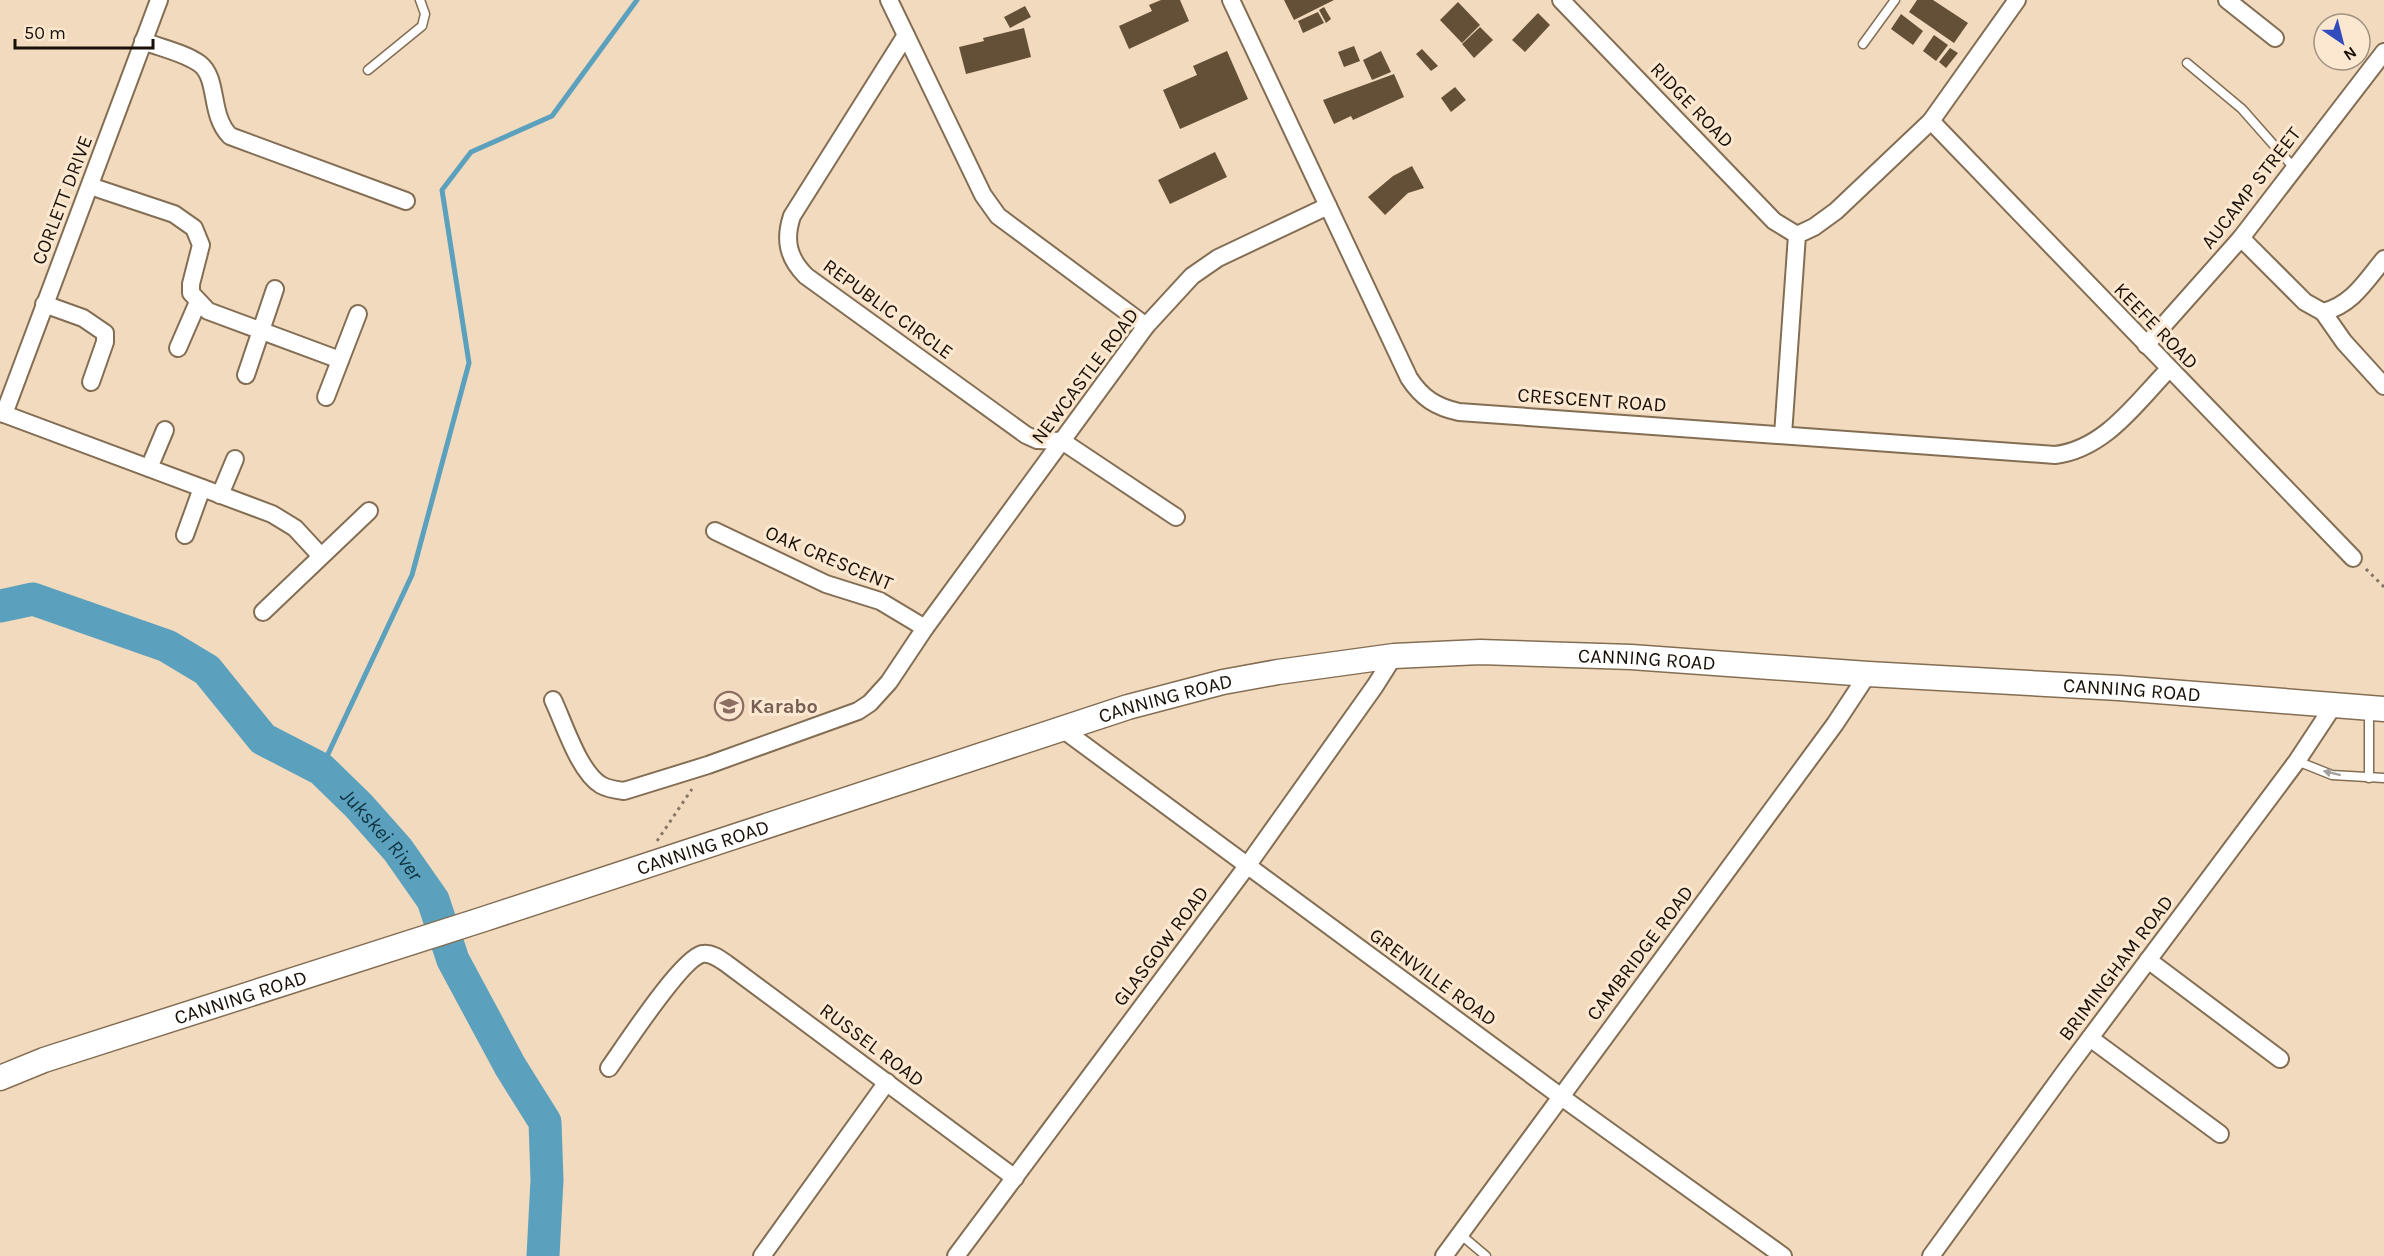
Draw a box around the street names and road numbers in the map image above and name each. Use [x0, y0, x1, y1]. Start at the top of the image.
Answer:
street label: RIDGE ROAD [1646, 58, 1738, 152]
street label: AUCAMP STREET [2196, 123, 2306, 253]
street label: CORLETT DRIVE [27, 132, 97, 268]
street label: REPUBLIC CIRCLE [819, 254, 957, 364]
street label: KEEFE ROAD [2109, 278, 2203, 374]
street label: NEWCASTLE ROAD [1027, 304, 1143, 448]
street label: CRESCENT ROAD [1517, 383, 1667, 417]
street label: OAK CRESCENT [762, 521, 896, 595]
street label: CANNING ROAD [1578, 644, 1717, 675]
street label: CANNING ROAD [1095, 669, 1234, 727]
street label: CANNING ROAD [2062, 673, 2202, 706]
street label: CANNING ROAD [634, 814, 772, 879]
street label: CAMBRIDGE ROAD [1582, 881, 1698, 1025]
street label: GLASGOW ROAD [1108, 882, 1214, 1010]
street label: BRIMINGHAM ROAD [2054, 891, 2178, 1045]
street label: GRENVILLE ROAD [1365, 923, 1501, 1031]
street label: CANNING ROAD [171, 965, 310, 1029]
street label: RUSSEL ROAD [815, 998, 929, 1092]

